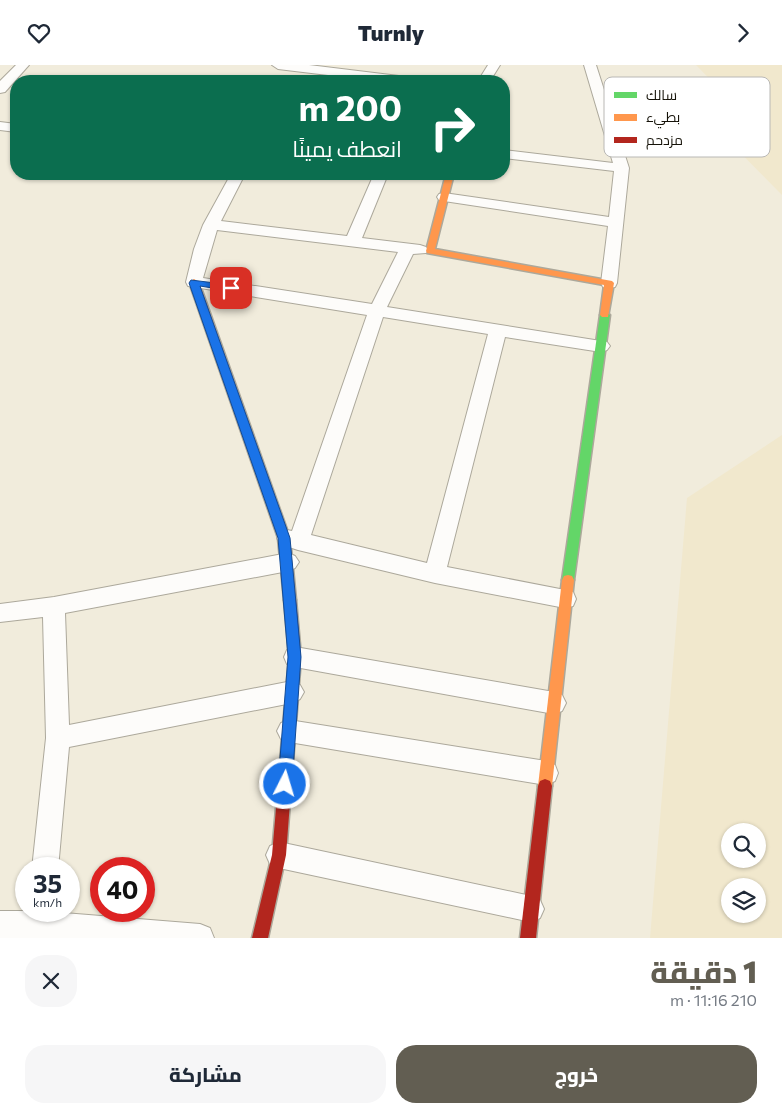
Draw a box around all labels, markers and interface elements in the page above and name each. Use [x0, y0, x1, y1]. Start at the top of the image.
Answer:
icon: heart [25, 19, 53, 47]
text: Turnly [358, 19, 424, 46]
icon: forward [729, 19, 757, 47]
legend [604, 77, 770, 157]
text: 200 m [299, 85, 402, 128]
text: سالك [646, 86, 677, 103]
icon: right [420, 95, 485, 160]
text: بطيء [646, 108, 680, 129]
text: مزدحم [646, 131, 683, 150]
text: انعطف يمينًا [292, 135, 402, 162]
pin [210, 267, 252, 309]
icon: arrive [217, 274, 245, 302]
position arrow [258, 757, 310, 809]
map controls [721, 823, 766, 923]
button: search [721, 823, 766, 868]
speed limit sign: 40 [90, 857, 155, 922]
text: 35 [33, 868, 62, 898]
button: layers [721, 878, 766, 923]
text: km/h [33, 895, 62, 909]
text: 1 دقيقة [650, 952, 757, 989]
button: close [25, 955, 77, 1007]
text: 210 m · 11:16 [670, 990, 757, 1009]
button: مشاركة [25, 1045, 386, 1103]
button: خروج [396, 1045, 757, 1103]

